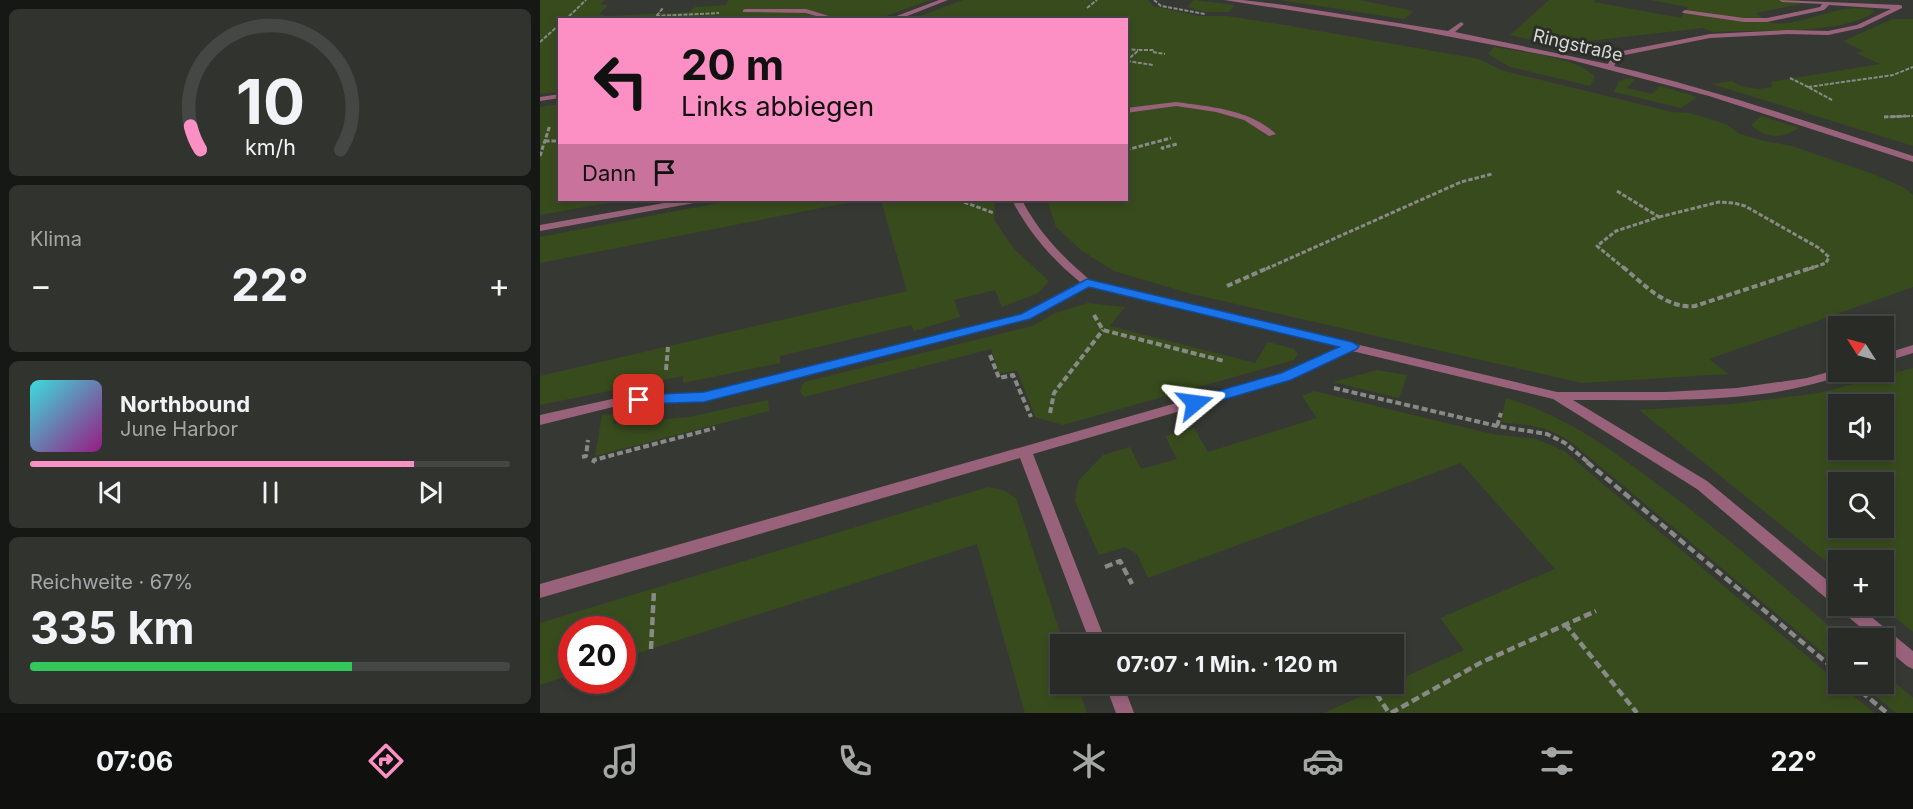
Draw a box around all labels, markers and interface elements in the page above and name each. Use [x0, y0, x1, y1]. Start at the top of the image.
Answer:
street label: Ringstraße [1531, 24, 1625, 66]
text: 20 m [681, 39, 784, 90]
icon: left [582, 42, 660, 120]
text: 10 [236, 64, 304, 139]
text: Links abbiegen [681, 90, 874, 123]
text: km/h [245, 134, 295, 160]
icon: arrive [648, 156, 681, 189]
text: Dann [582, 160, 636, 186]
text: Klima [30, 227, 82, 251]
text: 22° [231, 257, 309, 312]
text: − [30, 265, 52, 305]
text: + [488, 265, 510, 305]
north arrow [1828, 316, 1894, 382]
map controls [1828, 316, 1894, 694]
position arrow [1163, 371, 1227, 435]
pin [613, 374, 664, 425]
icon: arrive [622, 383, 655, 416]
text: Northbound [120, 391, 250, 417]
button: sound [1828, 394, 1894, 460]
text: June Harbor [120, 417, 238, 441]
button: search [1828, 472, 1894, 538]
icon: previous [94, 476, 127, 509]
icon: pause [254, 476, 287, 509]
icon: next [414, 476, 447, 509]
button: + [1828, 550, 1894, 616]
text: Reichweite · 67% [30, 570, 193, 594]
text: 335 km [30, 600, 195, 655]
speed limit sign: 20 [558, 616, 636, 694]
button: − [1828, 628, 1894, 694]
text: 07:07 · 1 Min. · 120 m [1116, 651, 1338, 677]
icon: directions [365, 740, 407, 782]
icon: music [600, 740, 642, 782]
icon: phone [834, 740, 876, 782]
icon: climate [1068, 740, 1110, 782]
icon: car [1302, 740, 1344, 782]
icon: filters [1536, 740, 1578, 782]
text: 07:06 [96, 745, 173, 778]
text: 22° [1770, 745, 1817, 778]

